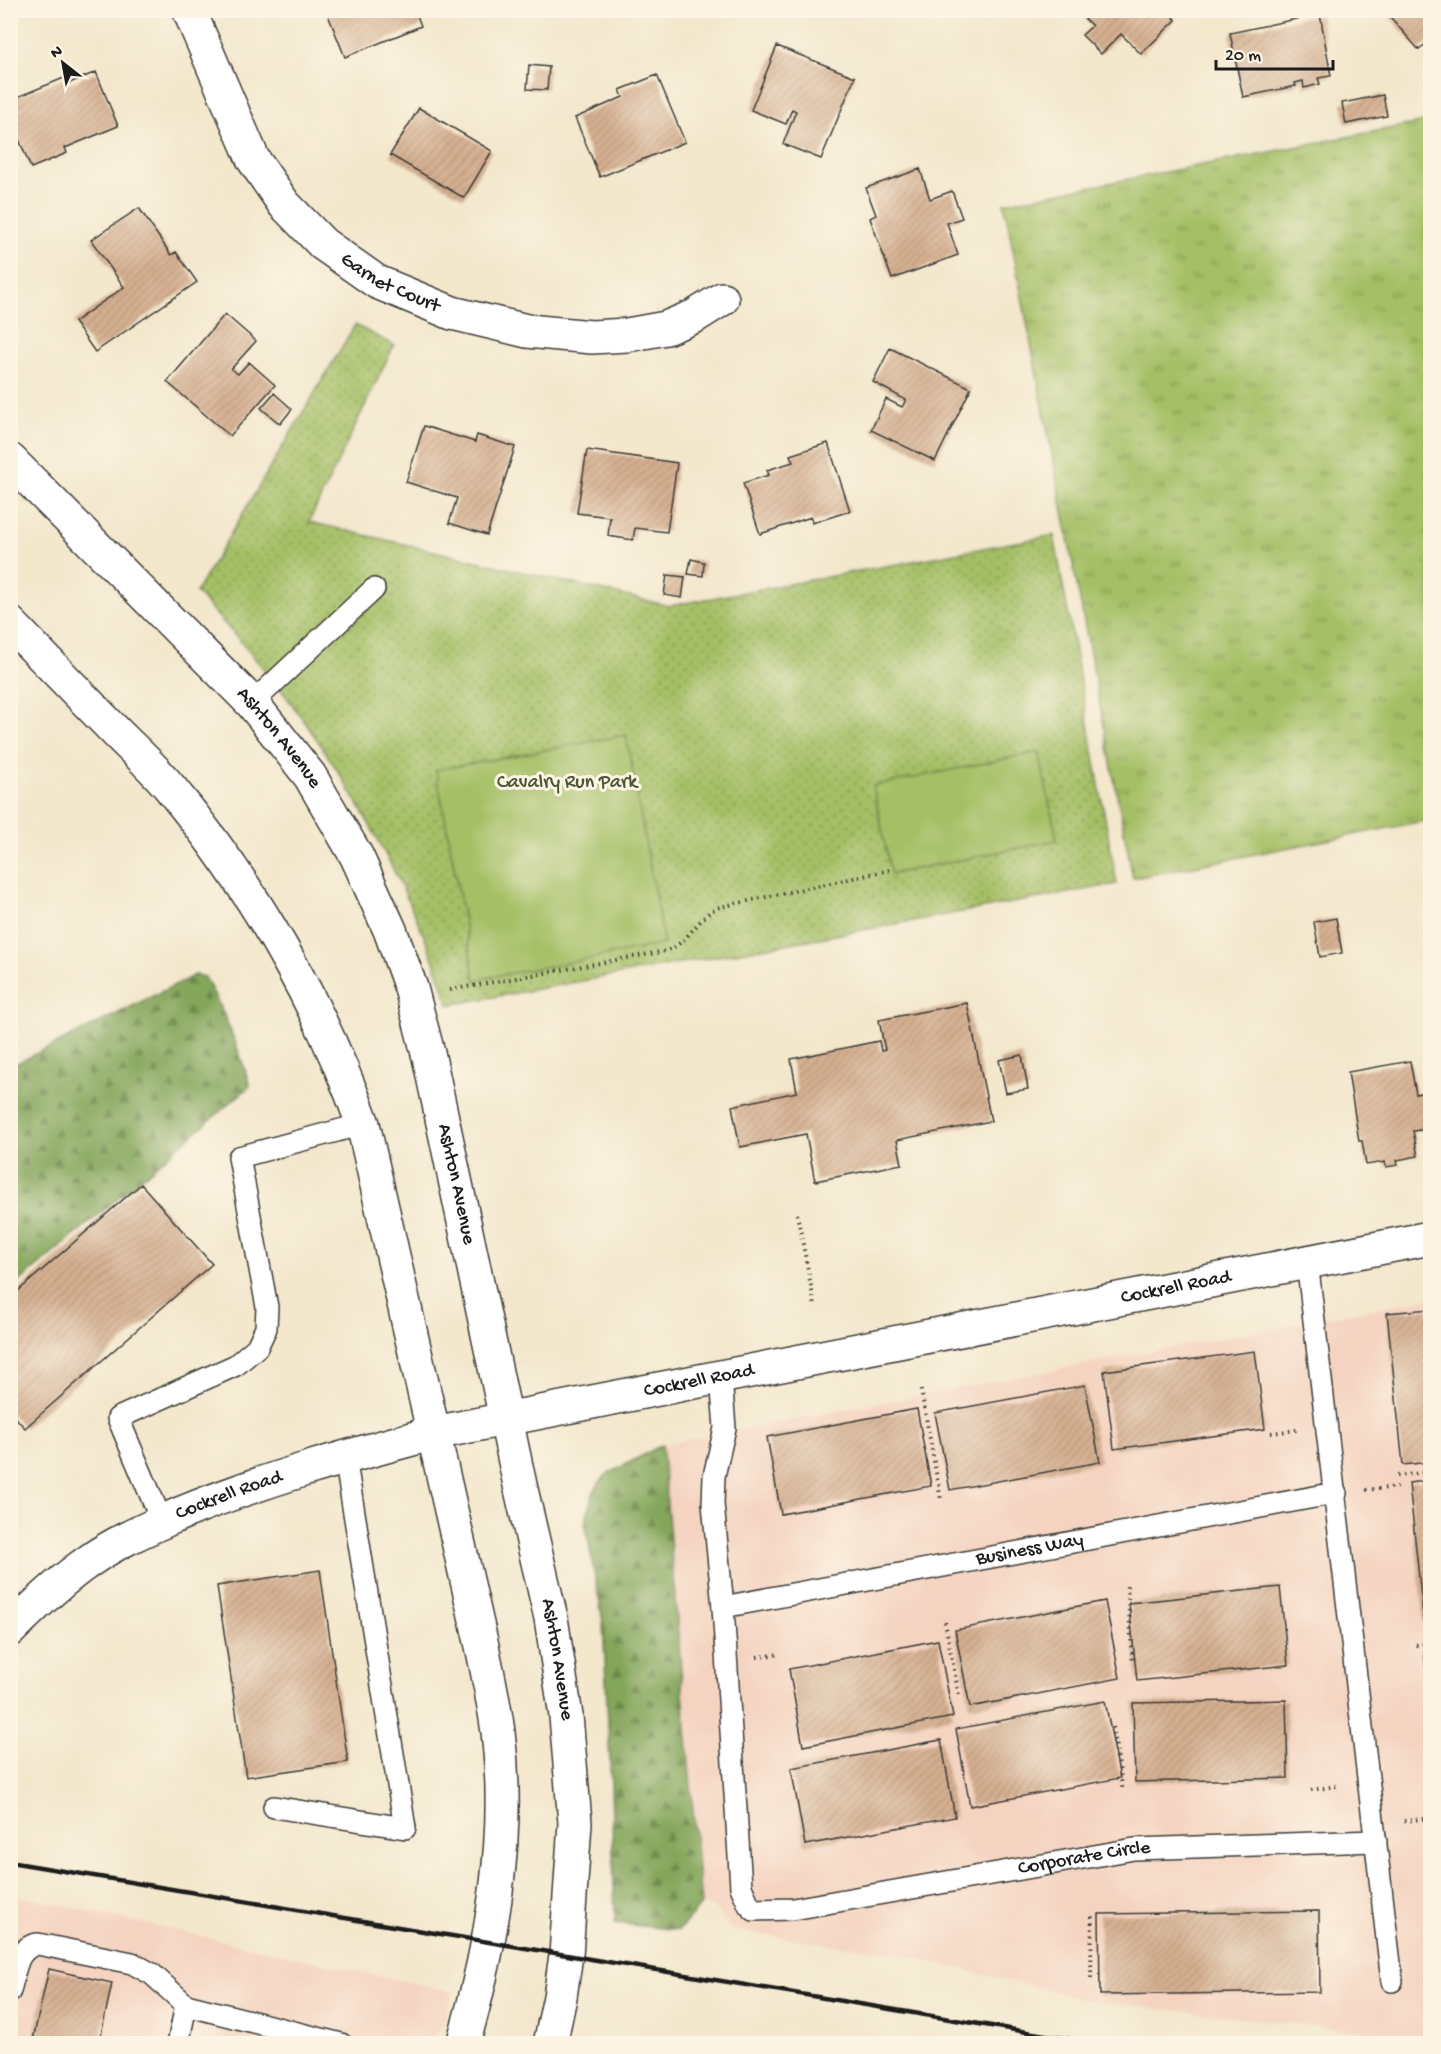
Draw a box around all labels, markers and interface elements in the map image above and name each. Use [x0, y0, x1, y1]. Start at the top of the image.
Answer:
north arrow [33, 33, 93, 93]
scale bar [1216, 33, 1333, 71]
text: N [48, 42, 67, 64]
text: 20 m [1225, 46, 1261, 67]
street label: Garnet Court [336, 248, 445, 319]
street label: Ashton Avenue [232, 683, 326, 793]
park label: Cavalry Run Park [497, 772, 639, 795]
street label: Ashton Avenue [432, 1122, 480, 1247]
street label: Cockrell Road [1119, 1265, 1235, 1310]
street label: Cockrell Road [642, 1359, 758, 1403]
street label: Cockrell Road [172, 1465, 287, 1526]
street label: Business Way [973, 1529, 1085, 1571]
street label: Ashton Avenue [535, 1596, 578, 1723]
street label: Corporate Circle [1016, 1837, 1151, 1881]

